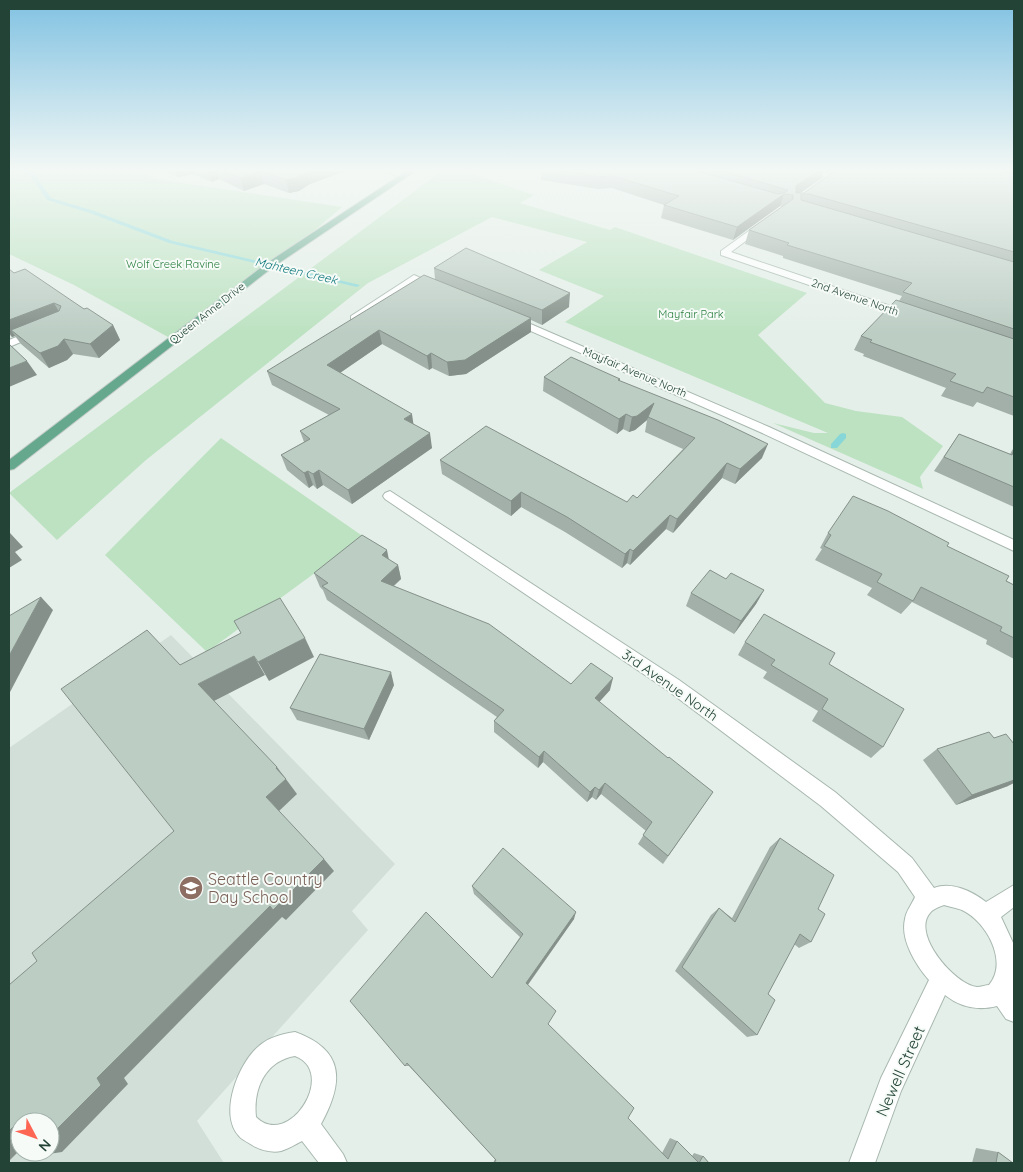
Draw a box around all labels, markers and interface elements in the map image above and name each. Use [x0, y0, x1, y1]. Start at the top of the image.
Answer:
water label: Mahteen Creek [254, 254, 340, 288]
park label: Wolf Creek Ravine [126, 257, 220, 271]
street label: 2nd Avenue North [809, 275, 901, 319]
street label: Queen Anne Drive [166, 279, 248, 347]
park label: Mayfair Park [658, 307, 724, 321]
street label: Mayfair Avenue North [581, 344, 689, 400]
street label: 3rd Avenue North [618, 645, 722, 725]
place label: Seattle Country Day School [208, 869, 323, 907]
school or university icon: Seattle Country Day School [178, 875, 204, 901]
street label: Newell Street [871, 1023, 929, 1119]
north arrow [10, 1112, 60, 1162]
text: N [35, 1136, 55, 1155]

